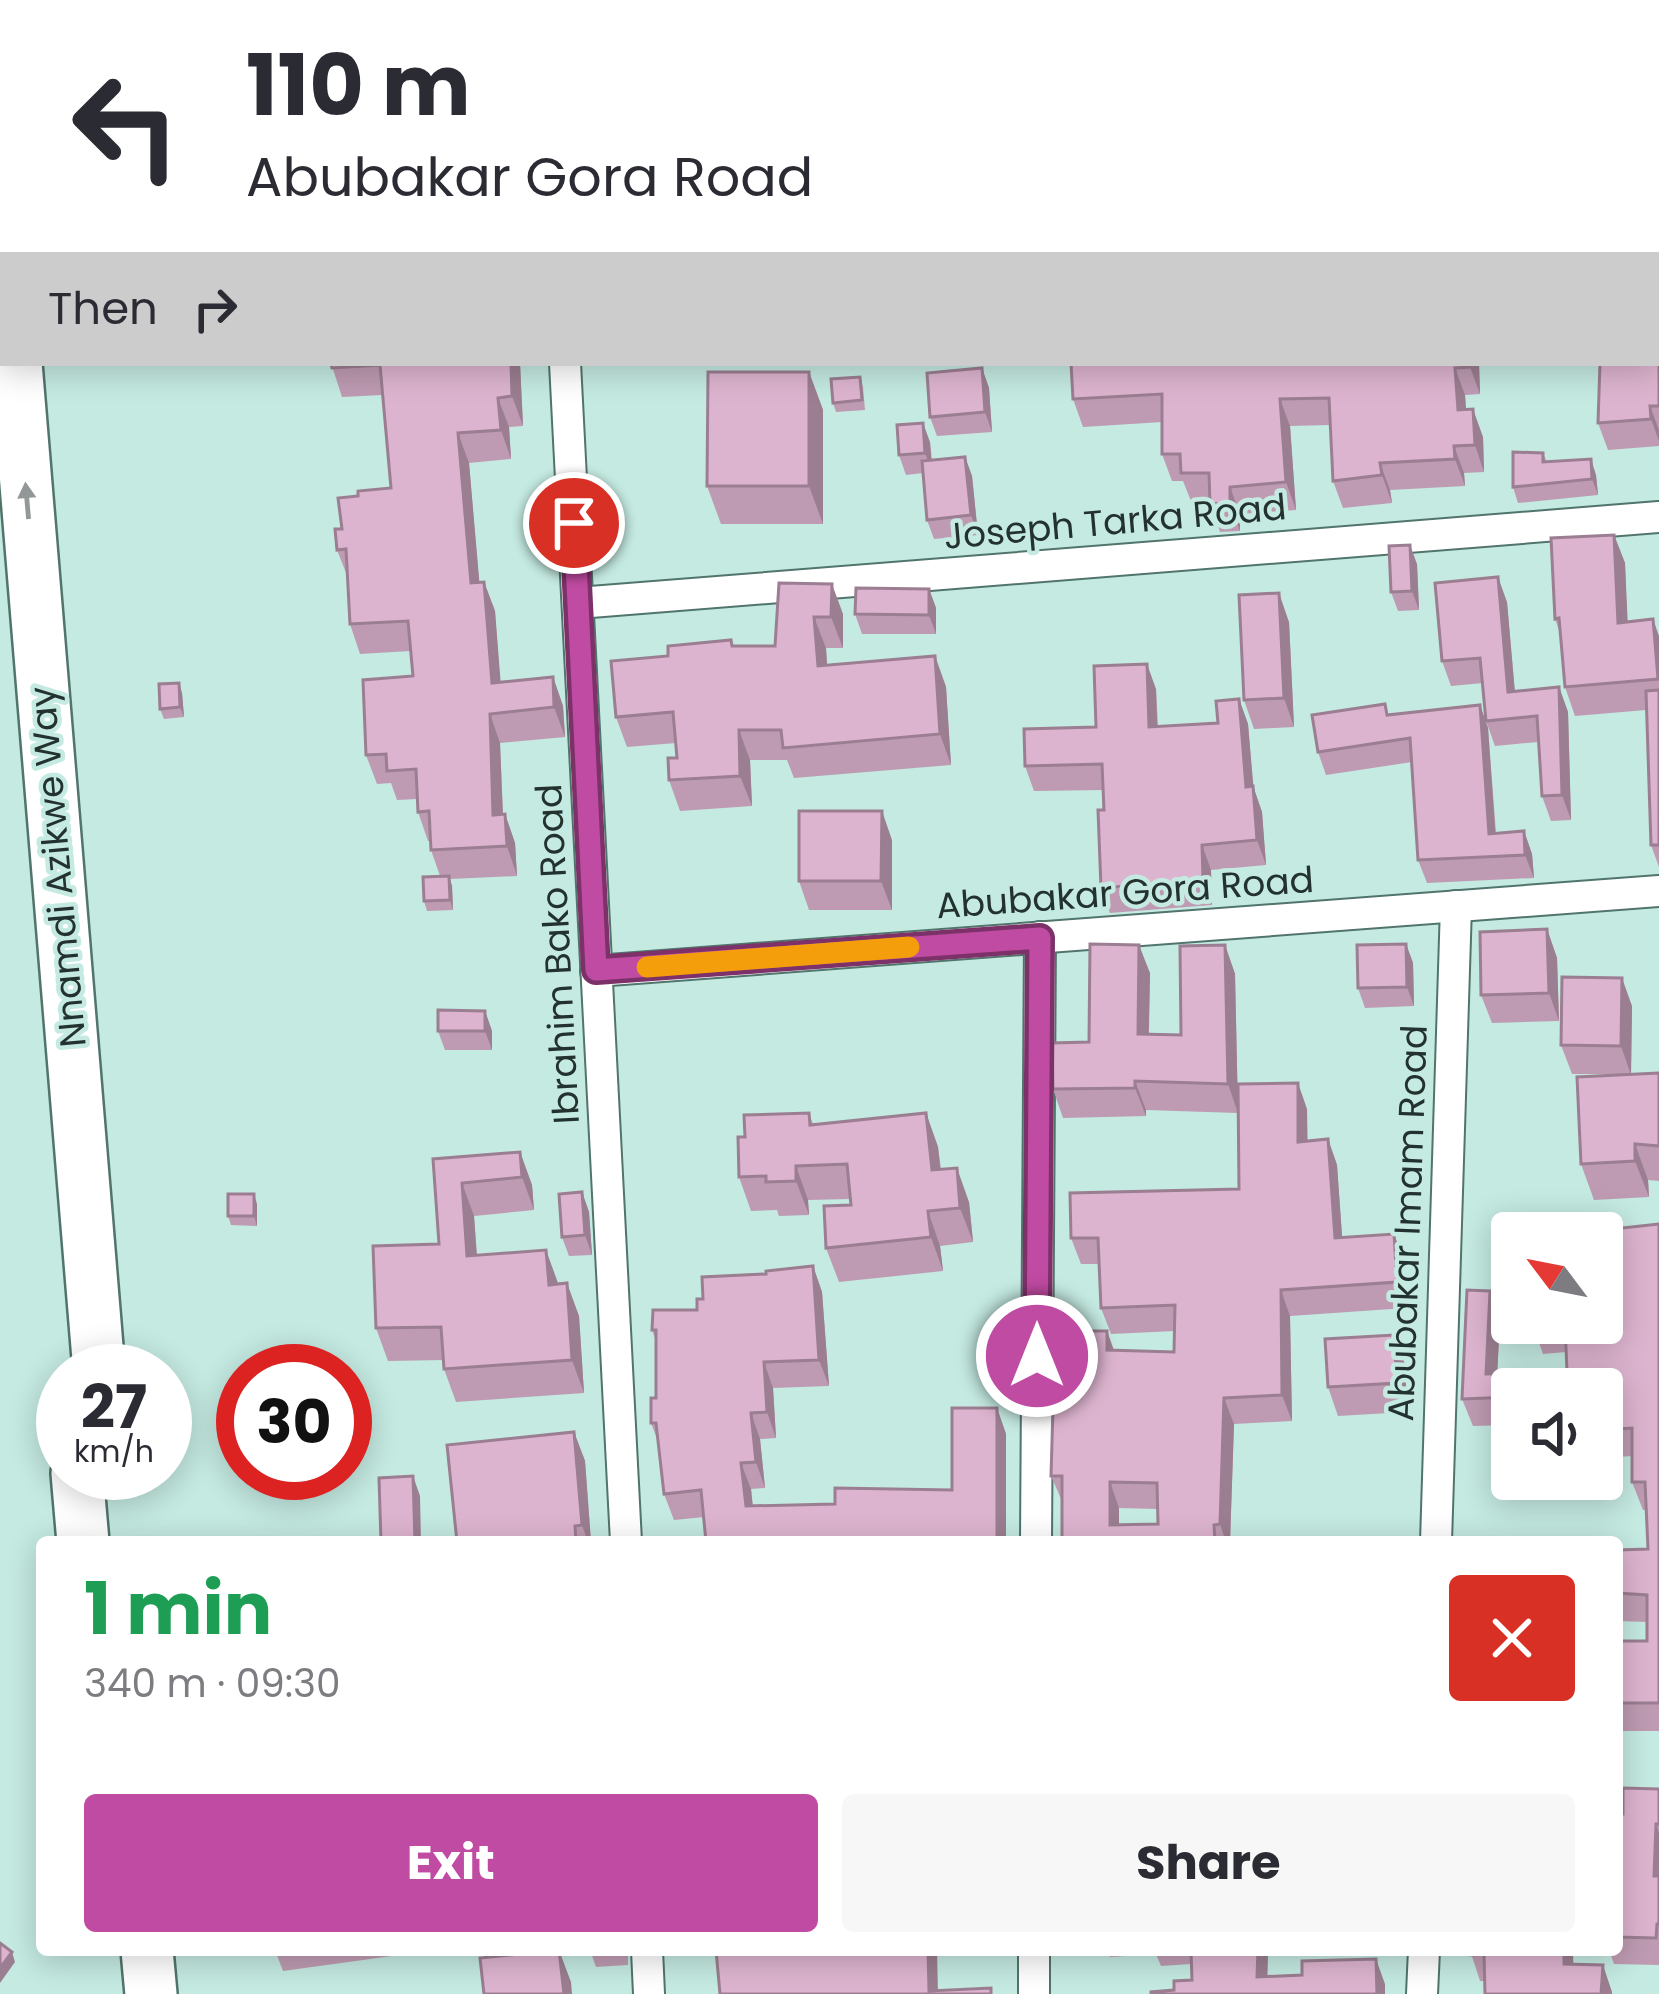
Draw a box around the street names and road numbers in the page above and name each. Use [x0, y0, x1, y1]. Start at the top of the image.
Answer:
street label: Joseph Tarka Road [942, 481, 1288, 562]
street label: Nnamdi Azikwe Way [16, 685, 99, 1049]
street label: Ibrahim Bako Road [523, 782, 592, 1125]
street label: Abubakar Gora Road [935, 854, 1315, 931]
street label: Abubakar Imam Road [1375, 1024, 1440, 1422]

